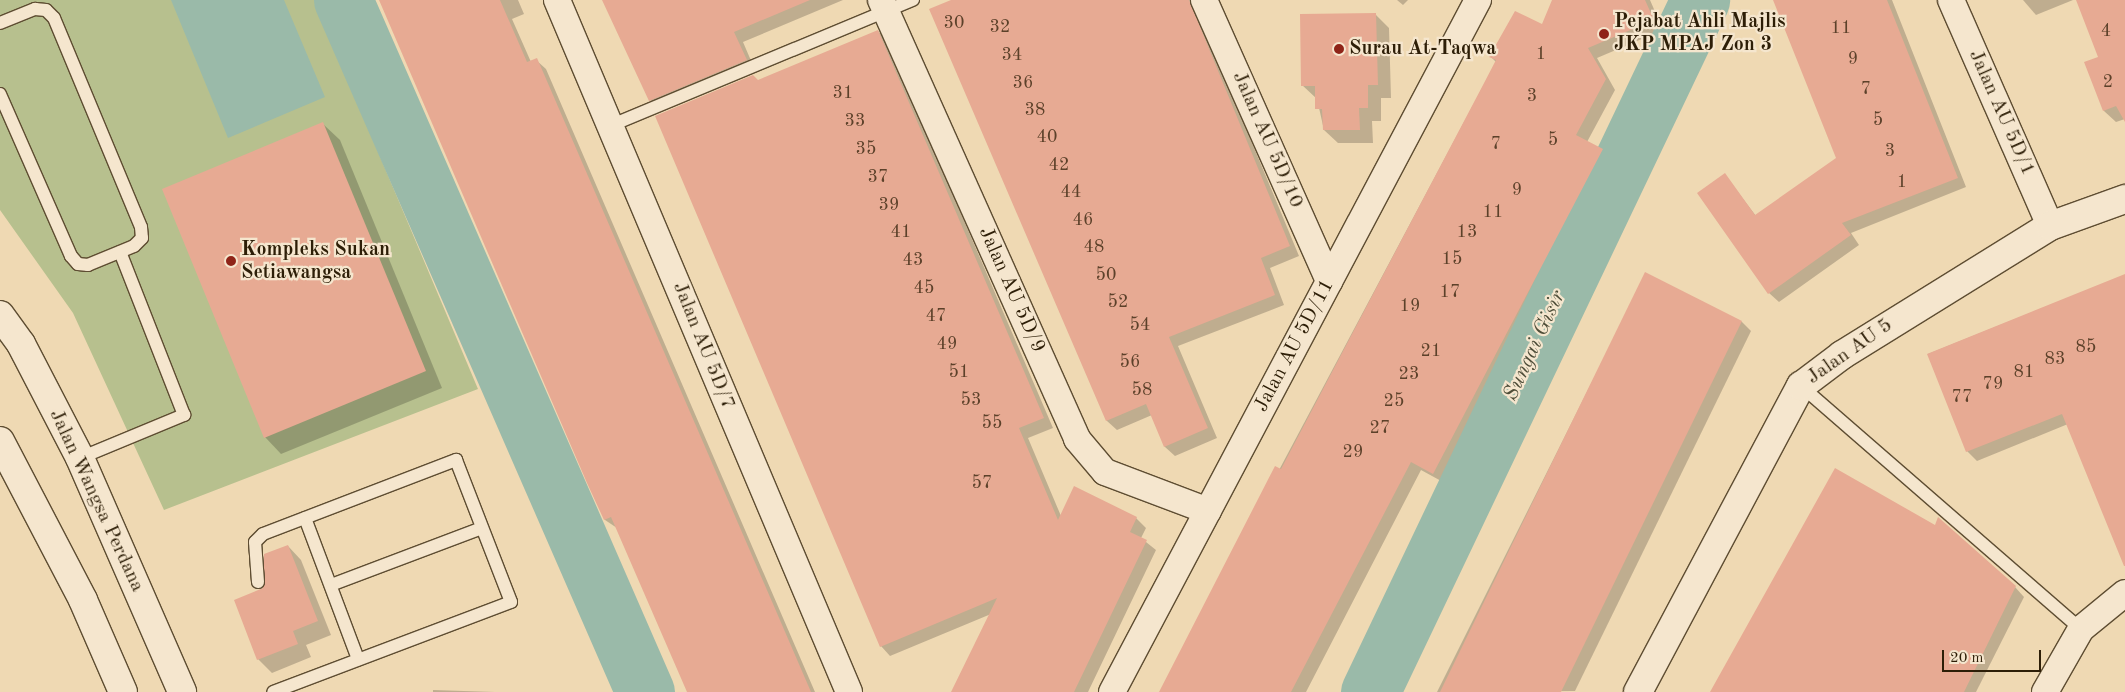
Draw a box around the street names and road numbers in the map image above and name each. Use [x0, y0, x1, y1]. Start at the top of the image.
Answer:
street label: Jalan AU 5D/1 [1963, 46, 2039, 180]
street label: Jalan AU 5D/10 [1226, 68, 1308, 212]
street label: Jalan AU 5D/9 [973, 223, 1049, 357]
street label: Jalan AU 5D/11 [1250, 276, 1340, 416]
street label: Jalan AU 5D/7 [667, 279, 739, 413]
street label: Jalan AU 5 [1803, 314, 1897, 390]
street label: Jalan Wangsa Perdana [43, 406, 149, 596]

